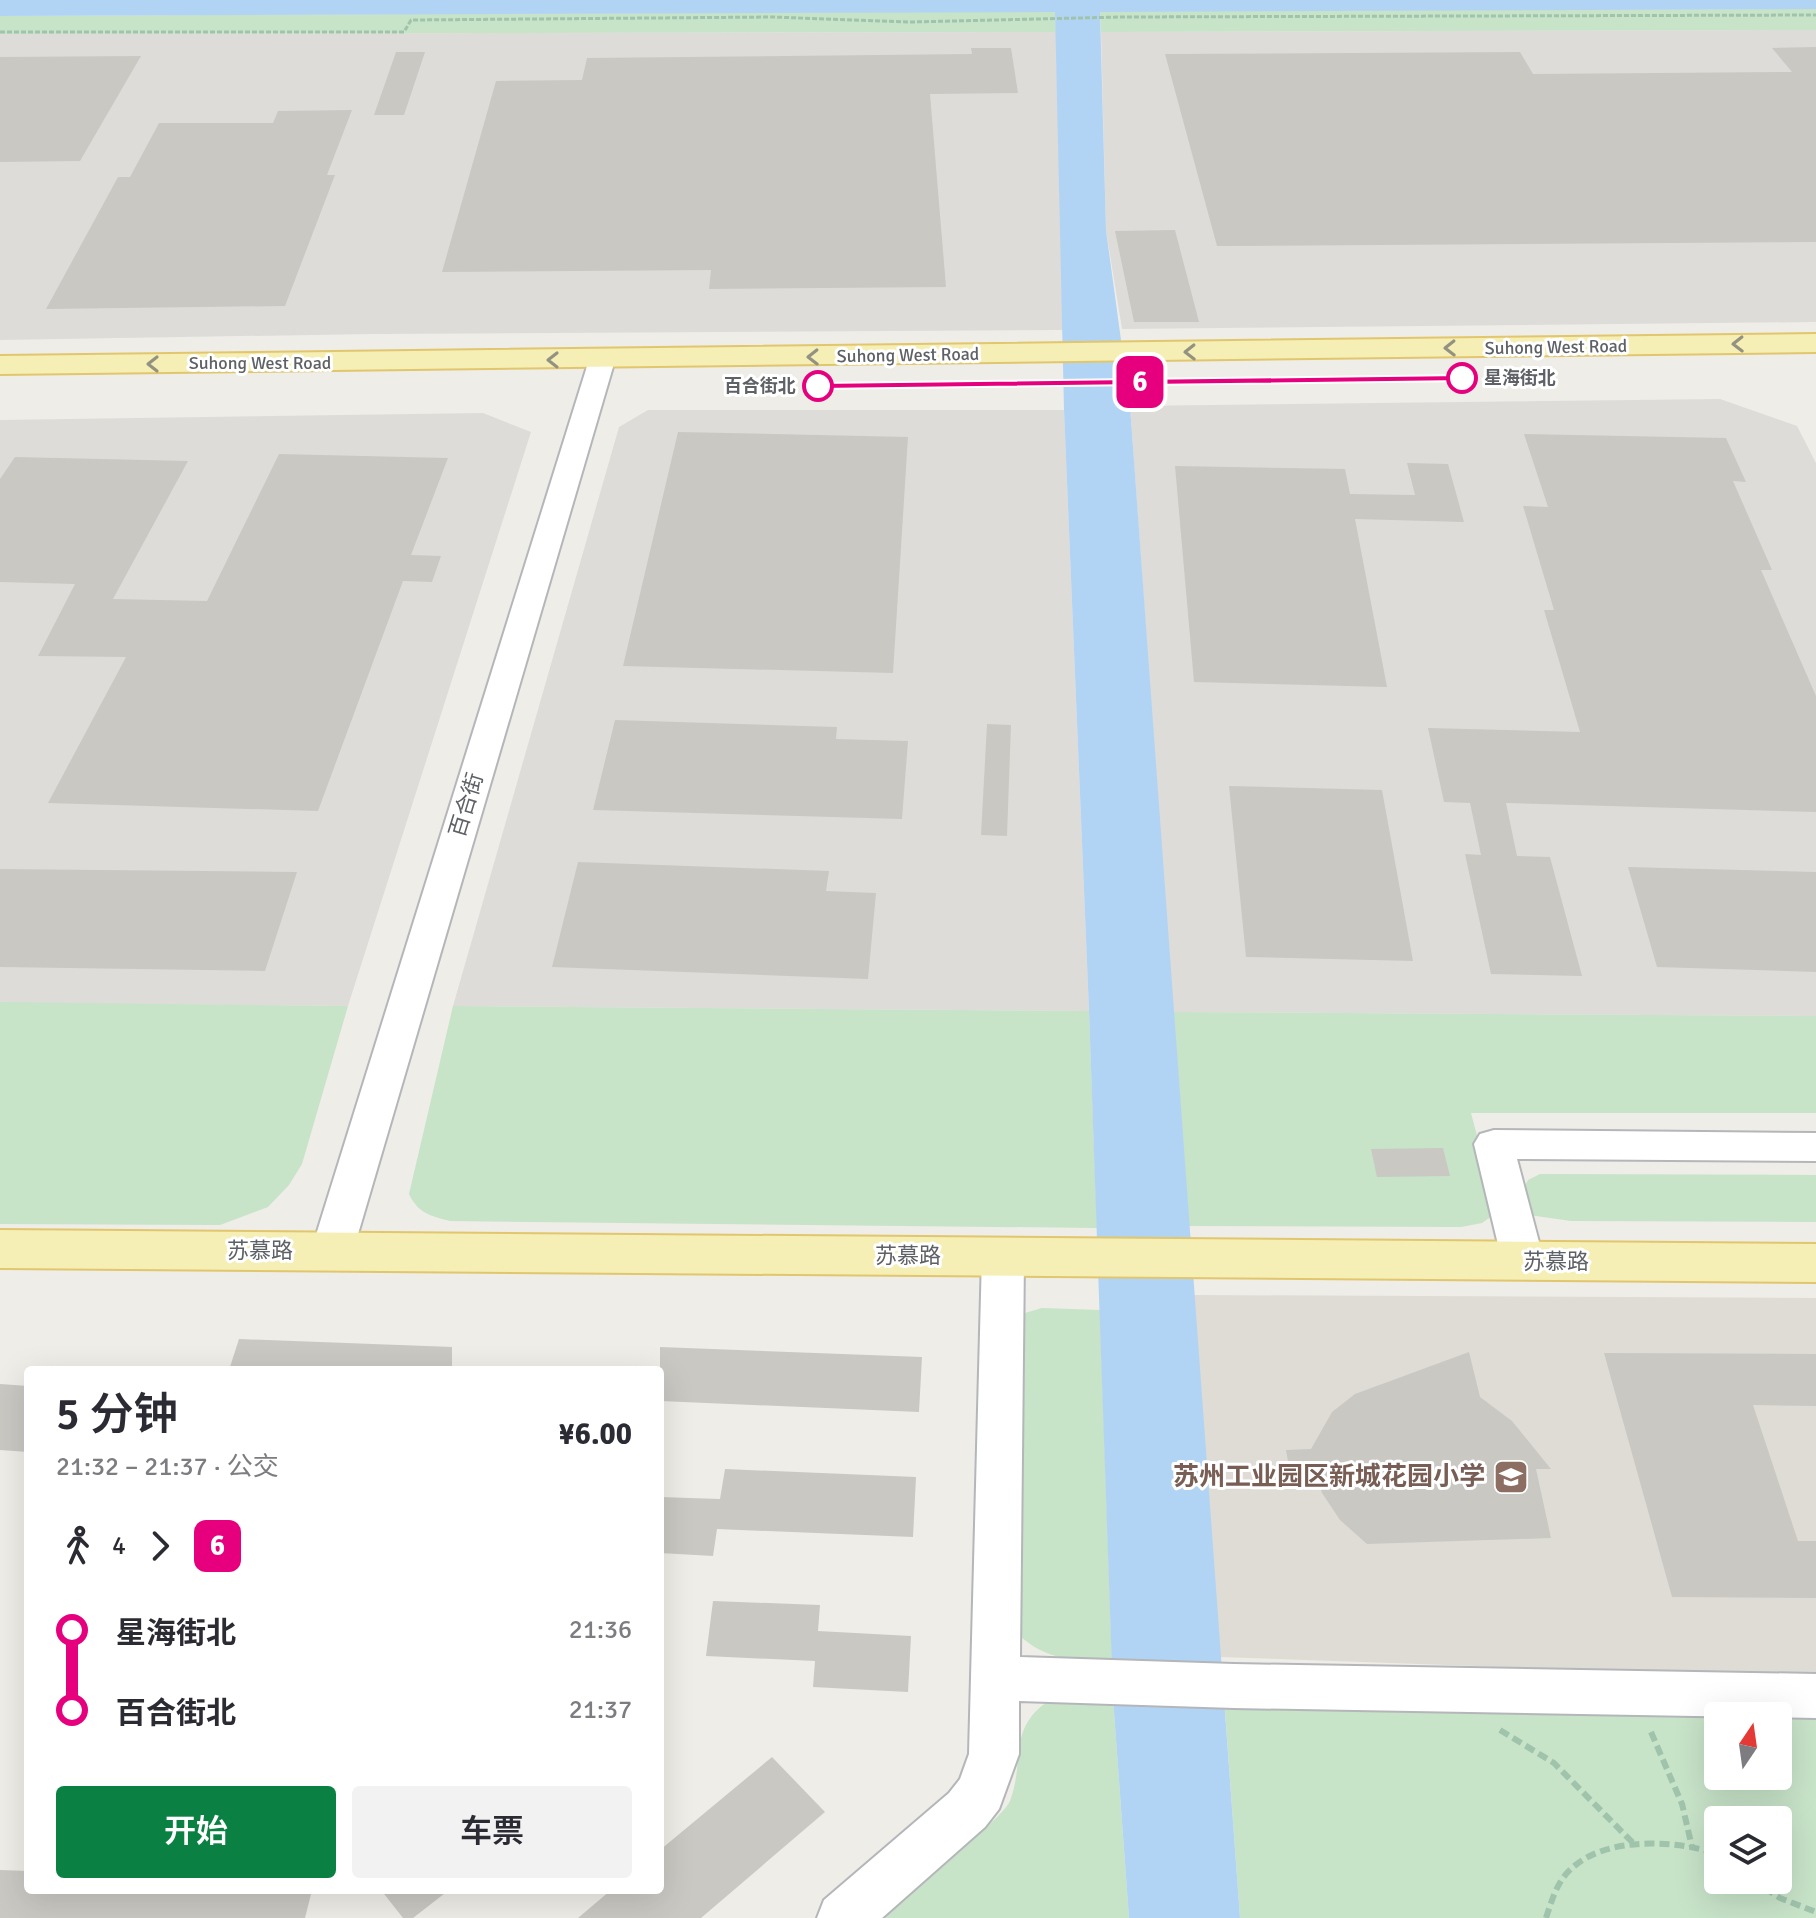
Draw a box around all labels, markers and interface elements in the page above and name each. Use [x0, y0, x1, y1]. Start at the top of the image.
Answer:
street label: Suhong West Road [1485, 335, 1627, 359]
one-way arrow [1731, 336, 1744, 353]
one-way arrow [1443, 339, 1456, 357]
street label: Suhong West Road [837, 343, 979, 367]
one-way arrow [1183, 343, 1196, 361]
one-way arrow [806, 348, 819, 366]
one-way arrow [546, 351, 559, 369]
street label: Suhong West Road [189, 352, 331, 374]
one-way arrow [146, 355, 159, 372]
line badge: 6 [1114, 356, 1166, 408]
marker: 星海街北 [1447, 363, 1477, 393]
text: 6 [1132, 365, 1148, 399]
place label: 星海街北 [1484, 367, 1556, 389]
marker: 百合街北 [803, 371, 833, 401]
place label: 百合街北 [724, 375, 796, 397]
street label: 百合街 [443, 769, 489, 841]
street label: 苏慕路 [227, 1237, 293, 1264]
street label: 苏慕路 [875, 1242, 941, 1269]
street label: 苏慕路 [1523, 1248, 1589, 1275]
text: 5 分钟 [56, 1388, 177, 1442]
text: ¥6.00 [559, 1416, 632, 1453]
text: 21:32 – 21:37 · 公交 [56, 1451, 279, 1483]
school or university icon: 苏州工业园区新城花园小学 [1492, 1458, 1530, 1496]
place label: 苏州工业园区新城花园小学 [1173, 1461, 1485, 1493]
icon: walk [56, 1524, 100, 1568]
icon: forward [138, 1524, 182, 1568]
text: 6 [210, 1529, 225, 1563]
text: 4 [112, 1530, 126, 1562]
text: 21:36 [569, 1614, 632, 1646]
text: 星海街北 [116, 1615, 236, 1652]
text: 21:37 [569, 1694, 632, 1726]
text: 百合街北 [116, 1695, 236, 1732]
north arrow [1704, 1702, 1792, 1790]
map controls [1704, 1702, 1792, 1894]
button: 开始 [56, 1786, 336, 1878]
button: 车票 [352, 1786, 632, 1878]
button: layers [1704, 1806, 1792, 1894]

